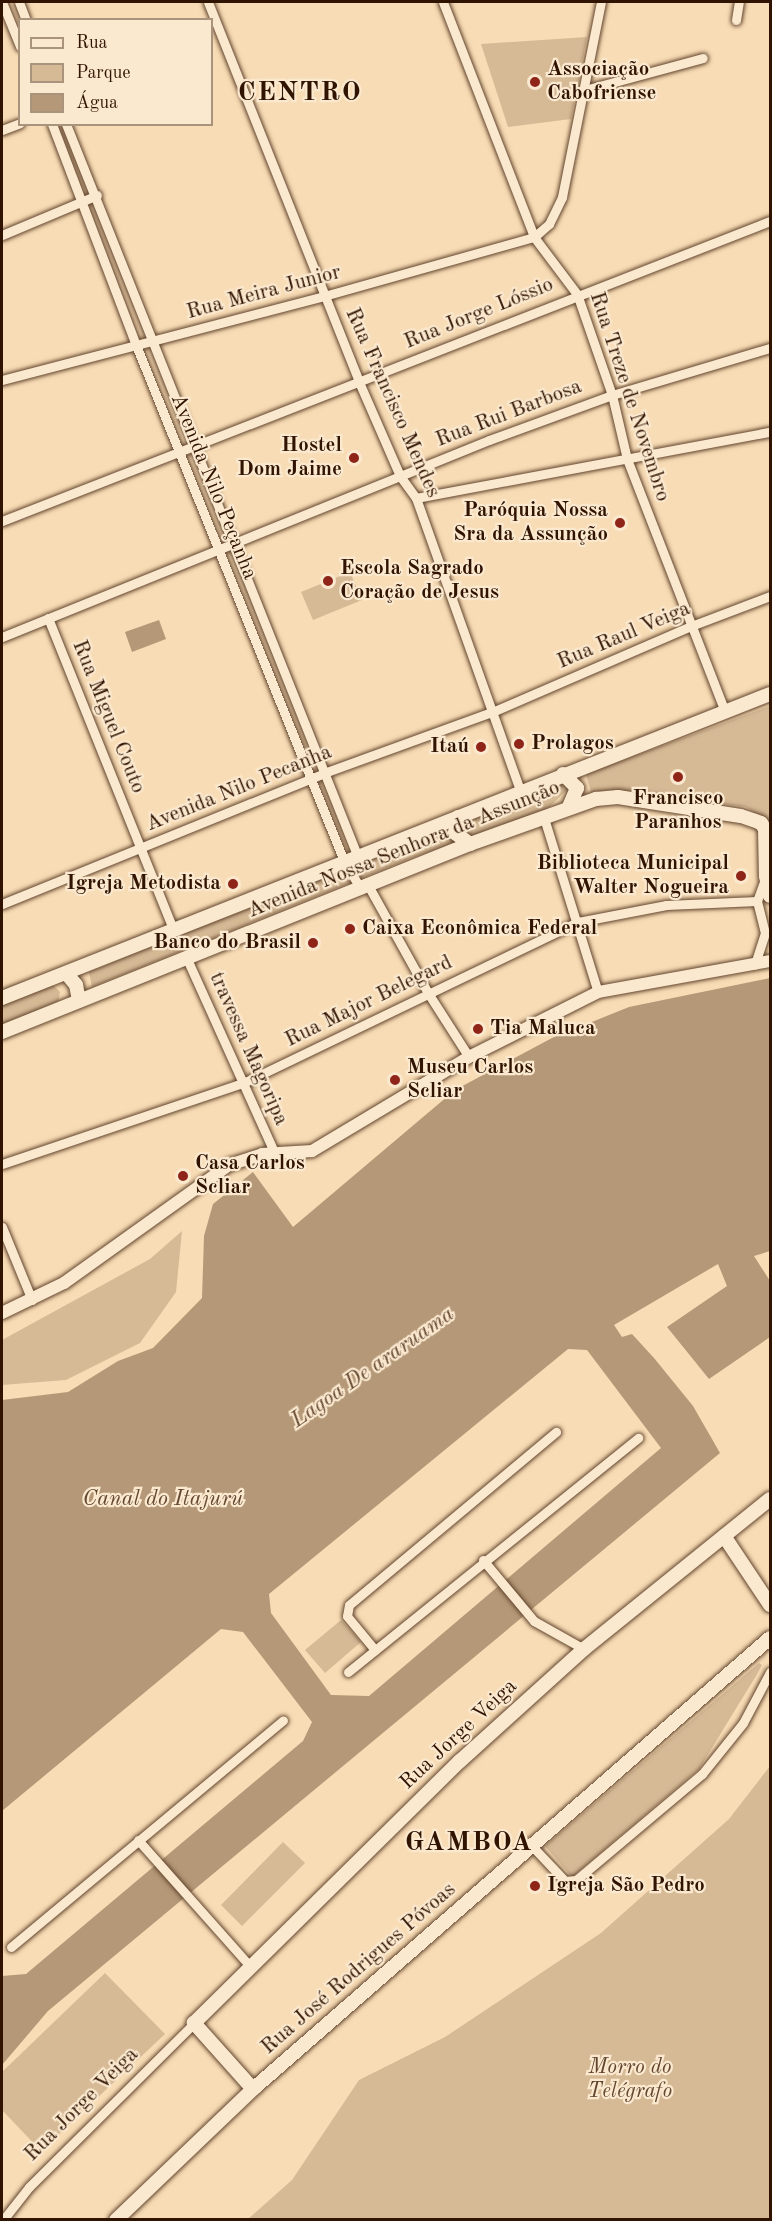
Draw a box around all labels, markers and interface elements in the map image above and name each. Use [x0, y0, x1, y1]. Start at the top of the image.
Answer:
legend [18, 18, 213, 126]
text: Rua [76, 34, 107, 52]
place label: Associação Cabofriense [547, 57, 656, 107]
text: Parque [76, 64, 131, 82]
marker: Associação Cabofriense [528, 75, 542, 89]
district label: CENTRO [238, 77, 362, 109]
text: Água [76, 94, 118, 112]
street label: Rua Meira Junior [184, 260, 344, 326]
street label: Rua Jorge Lóssio [401, 273, 557, 355]
street label: Rua Treze de Novembro [583, 289, 675, 505]
street label: Rua Francisco Mendes [339, 304, 445, 502]
street label: Rua Rui Barbosa [432, 375, 586, 453]
street label: Avenida Nilo Peçanha [164, 390, 262, 584]
place label: Hostel Dom Jaime [237, 433, 342, 483]
marker: Hostel Dom Jaime [347, 451, 361, 465]
place label: Paróquia Nossa Sra da Assunção [453, 498, 608, 548]
marker: Paróquia Nossa Sra da Assunção [613, 516, 627, 530]
place label: Escola Sagrado Coração de Jesus [340, 556, 499, 606]
marker: Escola Sagrado Coração de Jesus [321, 574, 335, 588]
street label: Rua Raul Veiga [554, 597, 694, 675]
street label: Rua Miguel Couto [66, 637, 150, 797]
place label: Prolagos [531, 731, 614, 757]
place label: Itaú [430, 734, 469, 760]
marker: Prolagos [512, 737, 526, 751]
street label: Avenida Nilo Pecanha [142, 740, 336, 838]
marker: Itaú [474, 740, 488, 754]
marker: Francisco Paranhos [671, 770, 685, 784]
street label: Avenida Nossa Senhora da Assunção [244, 776, 564, 924]
place label: Francisco Paranhos [632, 786, 724, 836]
place label: Biblioteca Municipal Walter Nogueira [537, 851, 729, 901]
marker: Biblioteca Municipal Walter Nogueira [734, 869, 748, 883]
place label: Igreja Metodista [66, 871, 221, 897]
marker: Igreja Metodista [226, 877, 240, 891]
place label: Caixa Econômica Federal [362, 916, 597, 942]
marker: Caixa Econômica Federal [343, 922, 357, 936]
place label: Banco do Brasil [153, 930, 301, 956]
marker: Banco do Brasil [306, 936, 320, 950]
street label: Rua Major Belegard [281, 951, 457, 1053]
street label: travessa Magoripa [203, 968, 293, 1130]
place label: Tia Maluca [490, 1016, 596, 1042]
marker: Tia Maluca [471, 1022, 485, 1036]
place label: Museu Carlos Scliar [407, 1055, 533, 1105]
marker: Museu Carlos Scliar [388, 1073, 402, 1087]
place label: Casa Carlos Scliar [195, 1151, 305, 1201]
marker: Casa Carlos Scliar [176, 1169, 190, 1183]
water label: Lagoa De araruama [286, 1302, 460, 1434]
water label: Canal do Itajurú [83, 1487, 243, 1513]
street label: Rua Jorge Veiga [395, 1674, 523, 1796]
district label: GAMBOA [405, 1827, 533, 1859]
place label: Igreja São Pedro [547, 1873, 705, 1899]
street label: Rua José Rodrigues Póvoas [257, 1878, 461, 2060]
marker: Igreja São Pedro [528, 1879, 542, 1893]
street label: Rua Jorge Veiga [20, 2043, 144, 2167]
park label: Morro do Telégrafo [588, 2055, 672, 2105]

